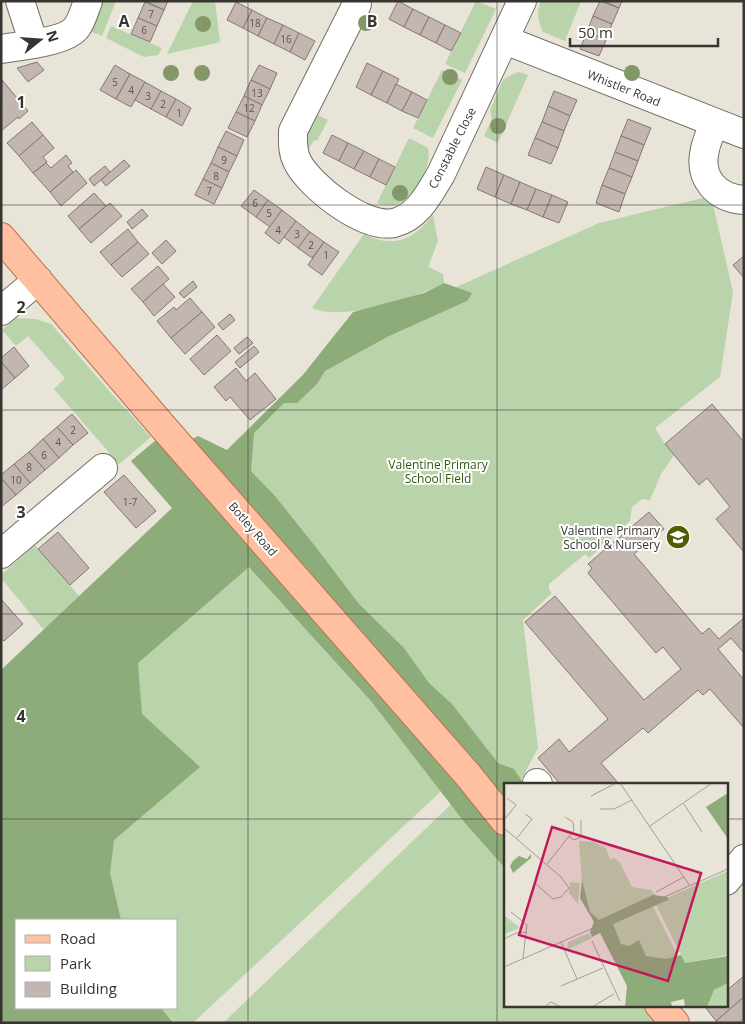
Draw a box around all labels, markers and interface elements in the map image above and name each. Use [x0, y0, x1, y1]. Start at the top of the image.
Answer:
house number: 7 [148, 7, 154, 21]
text: A [118, 10, 130, 32]
text: B [367, 10, 377, 32]
north arrow [15, 15, 65, 65]
scale bar [570, 15, 718, 47]
house number: 18 [249, 16, 261, 30]
text: 50 m [578, 22, 613, 42]
house number: 6 [141, 23, 147, 37]
text: N [42, 28, 64, 44]
house number: 16 [280, 32, 292, 46]
street label: Whistler Road [585, 66, 663, 110]
house number: 5 [112, 75, 118, 89]
house number: 4 [128, 83, 134, 97]
house number: 13 [251, 86, 263, 100]
house number: 3 [145, 89, 151, 103]
text: 1 [16, 91, 26, 113]
house number: 2 [160, 97, 166, 111]
house number: 12 [243, 101, 255, 115]
street label: Constable Close [424, 104, 480, 192]
house number: 1 [176, 106, 182, 120]
house number: 9 [221, 153, 227, 167]
house number: 8 [213, 169, 219, 183]
house number: 7 [206, 184, 212, 198]
house number: 6 [252, 196, 258, 210]
house number: 5 [266, 206, 272, 220]
house number: 4 [275, 223, 281, 237]
house number: 3 [294, 227, 300, 241]
house number: 2 [308, 238, 314, 252]
house number: 1 [323, 248, 329, 262]
text: 2 [16, 296, 26, 318]
house number: 2 [70, 423, 76, 437]
house number: 4 [55, 435, 61, 449]
house number: 6 [41, 448, 47, 462]
park label: Valentine Primary School Field [388, 456, 489, 487]
house number: 8 [26, 460, 32, 474]
house number: 10 [10, 473, 22, 487]
house number: 1-7 [123, 495, 138, 509]
street label: Botley Road [225, 498, 281, 560]
text: 3 [16, 501, 26, 523]
place label: Valentine Primary School & Nursery [561, 522, 661, 553]
school or university icon: Valentine Primary School & Nursery [665, 524, 691, 550]
text: 4 [16, 705, 26, 727]
inset map [504, 783, 728, 1006]
legend [15, 919, 178, 1009]
text: Road [60, 928, 96, 948]
text: Park [60, 953, 91, 973]
text: Building [60, 978, 117, 998]

